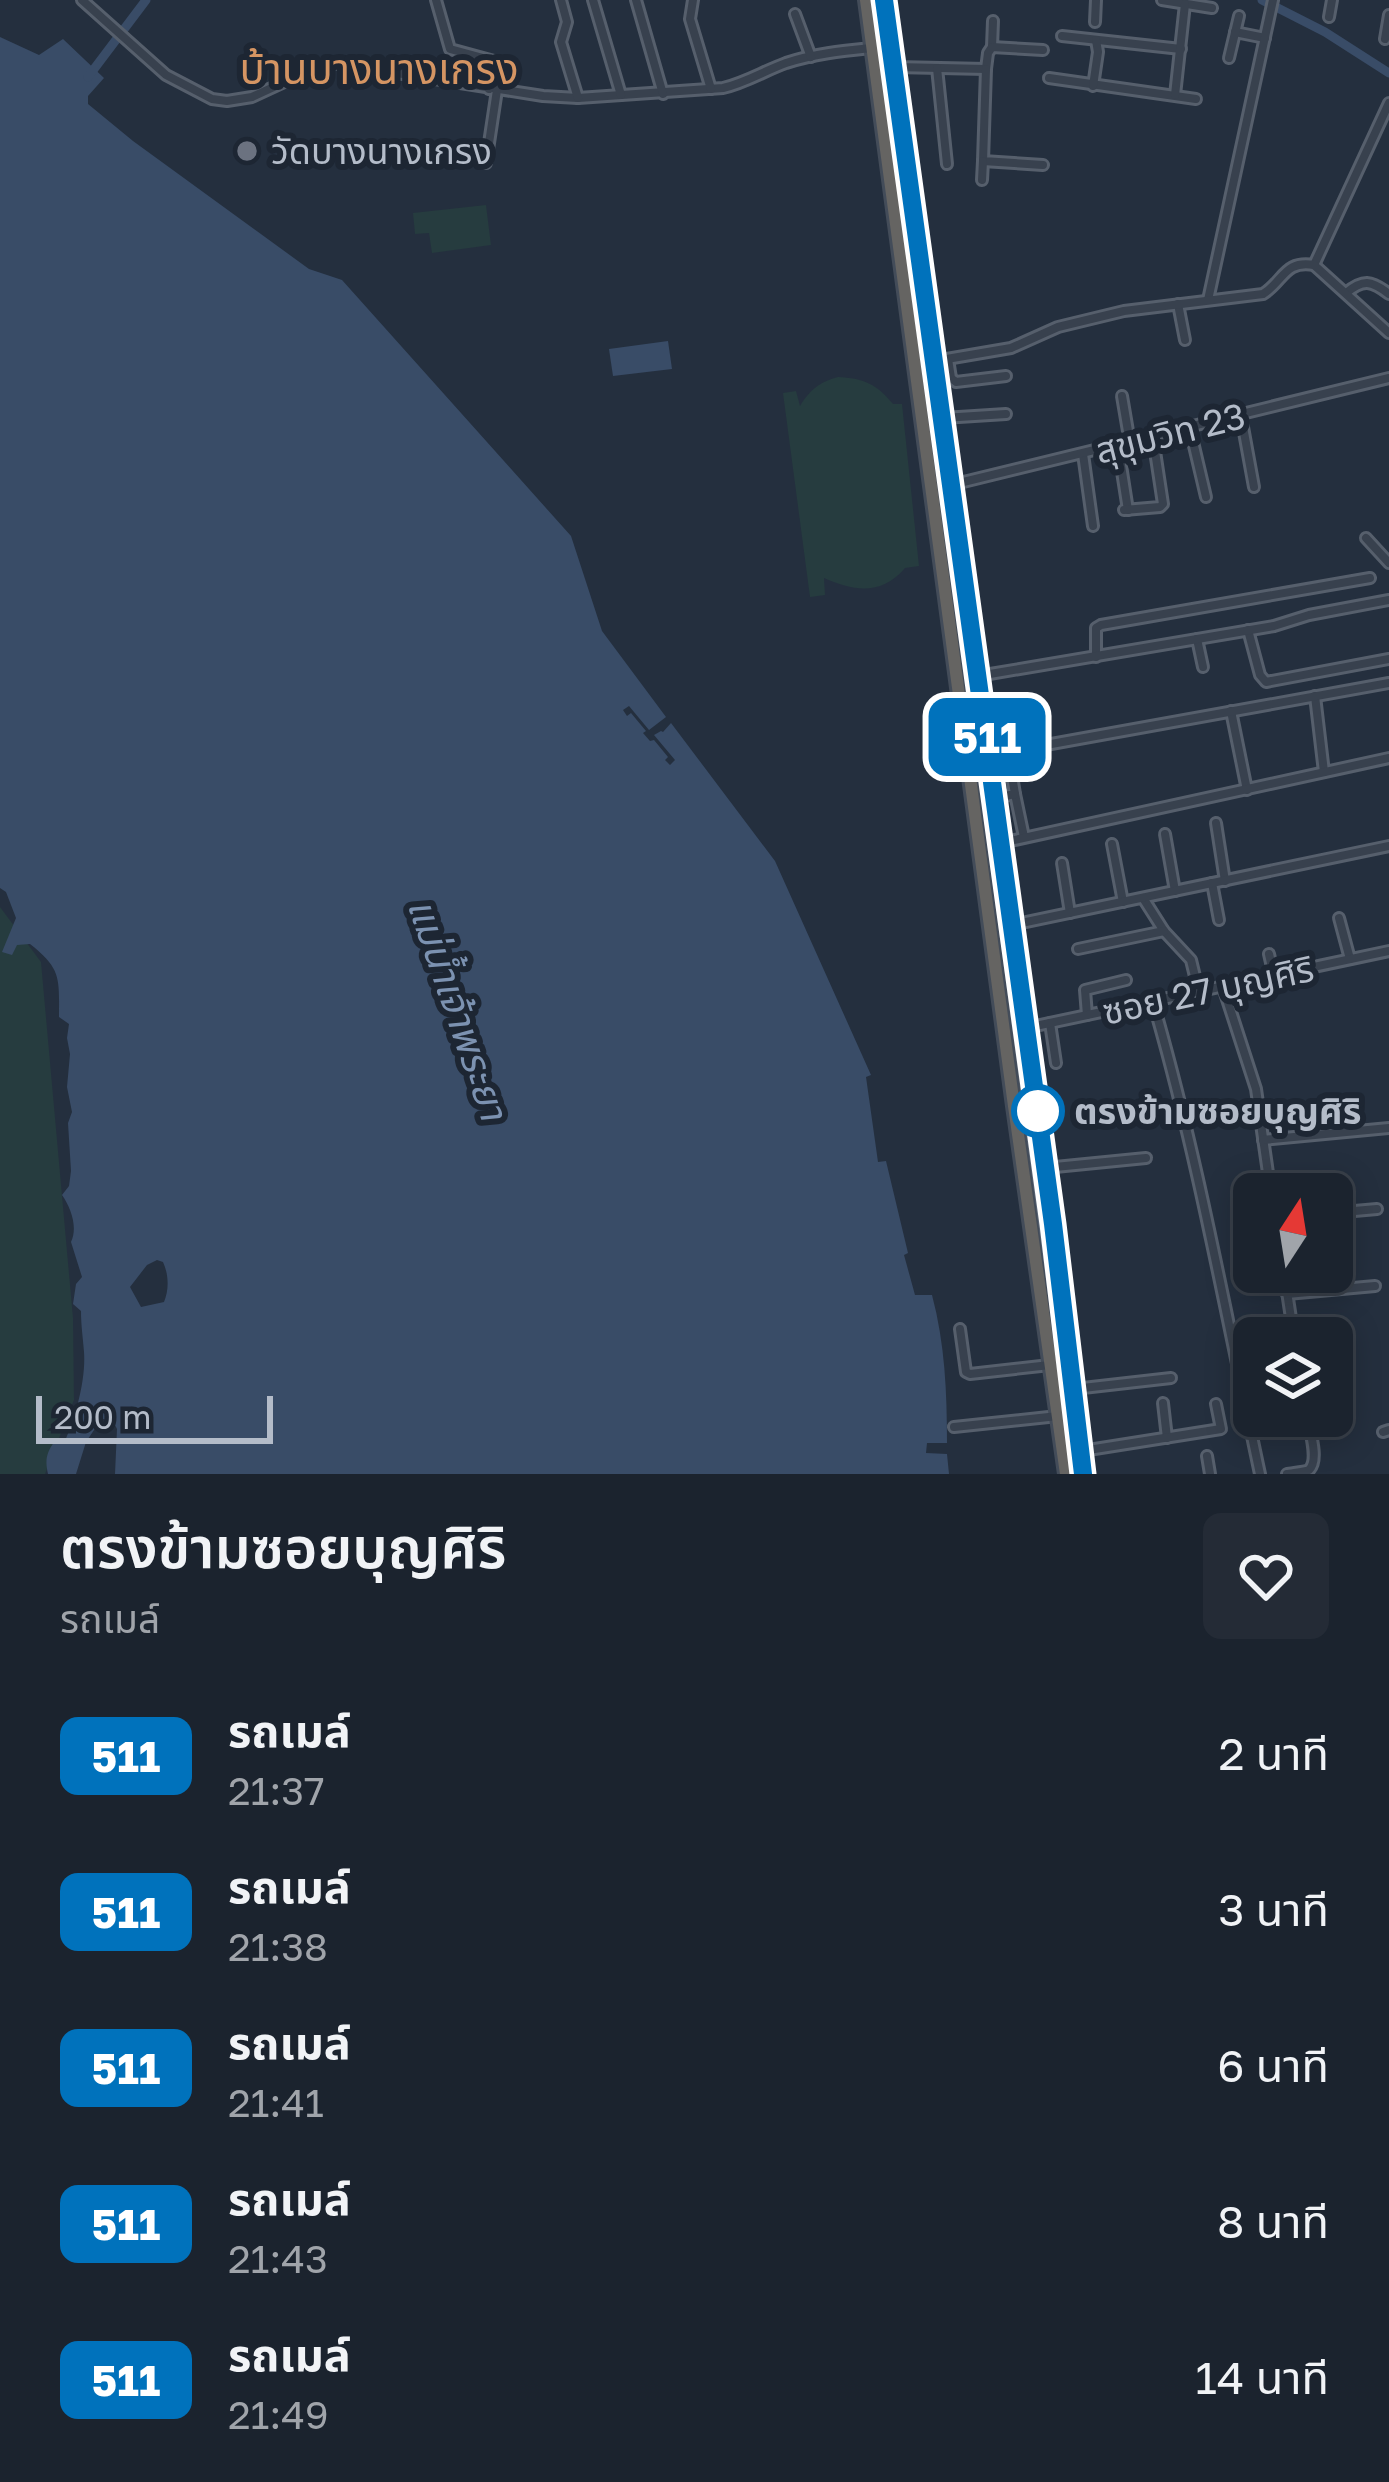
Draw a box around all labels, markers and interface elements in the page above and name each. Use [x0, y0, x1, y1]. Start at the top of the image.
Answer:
district label: บ้านบางนางเกรง [239, 43, 519, 93]
place label: วัดบางนางเกรง [271, 129, 492, 172]
marker: วัดบางนางเกรง [234, 138, 260, 164]
street label: สุขุมวิท 23 [1090, 393, 1250, 473]
line badge: 511 [918, 698, 1056, 776]
text: 511 [953, 712, 1021, 762]
water label: แม่น้ำเจ้าพระยา [399, 891, 521, 1128]
street label: ซอย 27 บุญศิริ [1098, 946, 1318, 1034]
marker: ตรงข้ามซอยบุญศิริ [1013, 1086, 1063, 1136]
place label: ตรงข้ามซอยบุญศิริ [1074, 1089, 1361, 1133]
north arrow [1233, 1173, 1353, 1293]
map controls [1233, 1173, 1353, 1437]
button: layers [1233, 1317, 1353, 1437]
scale bar [36, 1390, 273, 1443]
text: 200 m [54, 1397, 152, 1436]
text: ตรงข้ามซอยบุญศิริ [60, 1512, 506, 1581]
button: heart [1203, 1513, 1329, 1639]
text: รถเมล์ [60, 1595, 160, 1642]
text: รถเมล์ [228, 1703, 351, 1757]
text: 2 นาที [1218, 1726, 1329, 1780]
text: 511 [92, 1731, 160, 1781]
text: 21:37 [228, 1767, 325, 1814]
text: รถเมล์ [228, 1859, 351, 1913]
text: 3 นาที [1218, 1882, 1329, 1936]
text: 511 [92, 1887, 160, 1937]
text: 21:38 [228, 1923, 328, 1970]
text: รถเมล์ [228, 2015, 351, 2069]
text: 6 นาที [1217, 2038, 1329, 2092]
text: 511 [92, 2043, 160, 2093]
text: 21:41 [228, 2079, 324, 2126]
text: รถเมล์ [228, 2171, 351, 2225]
text: 8 นาที [1217, 2194, 1329, 2248]
text: 511 [92, 2199, 160, 2249]
text: 21:43 [228, 2235, 328, 2282]
text: รถเมล์ [228, 2327, 351, 2381]
text: 14 นาที [1195, 2350, 1329, 2404]
text: 511 [92, 2355, 160, 2405]
text: 21:49 [228, 2391, 329, 2438]

